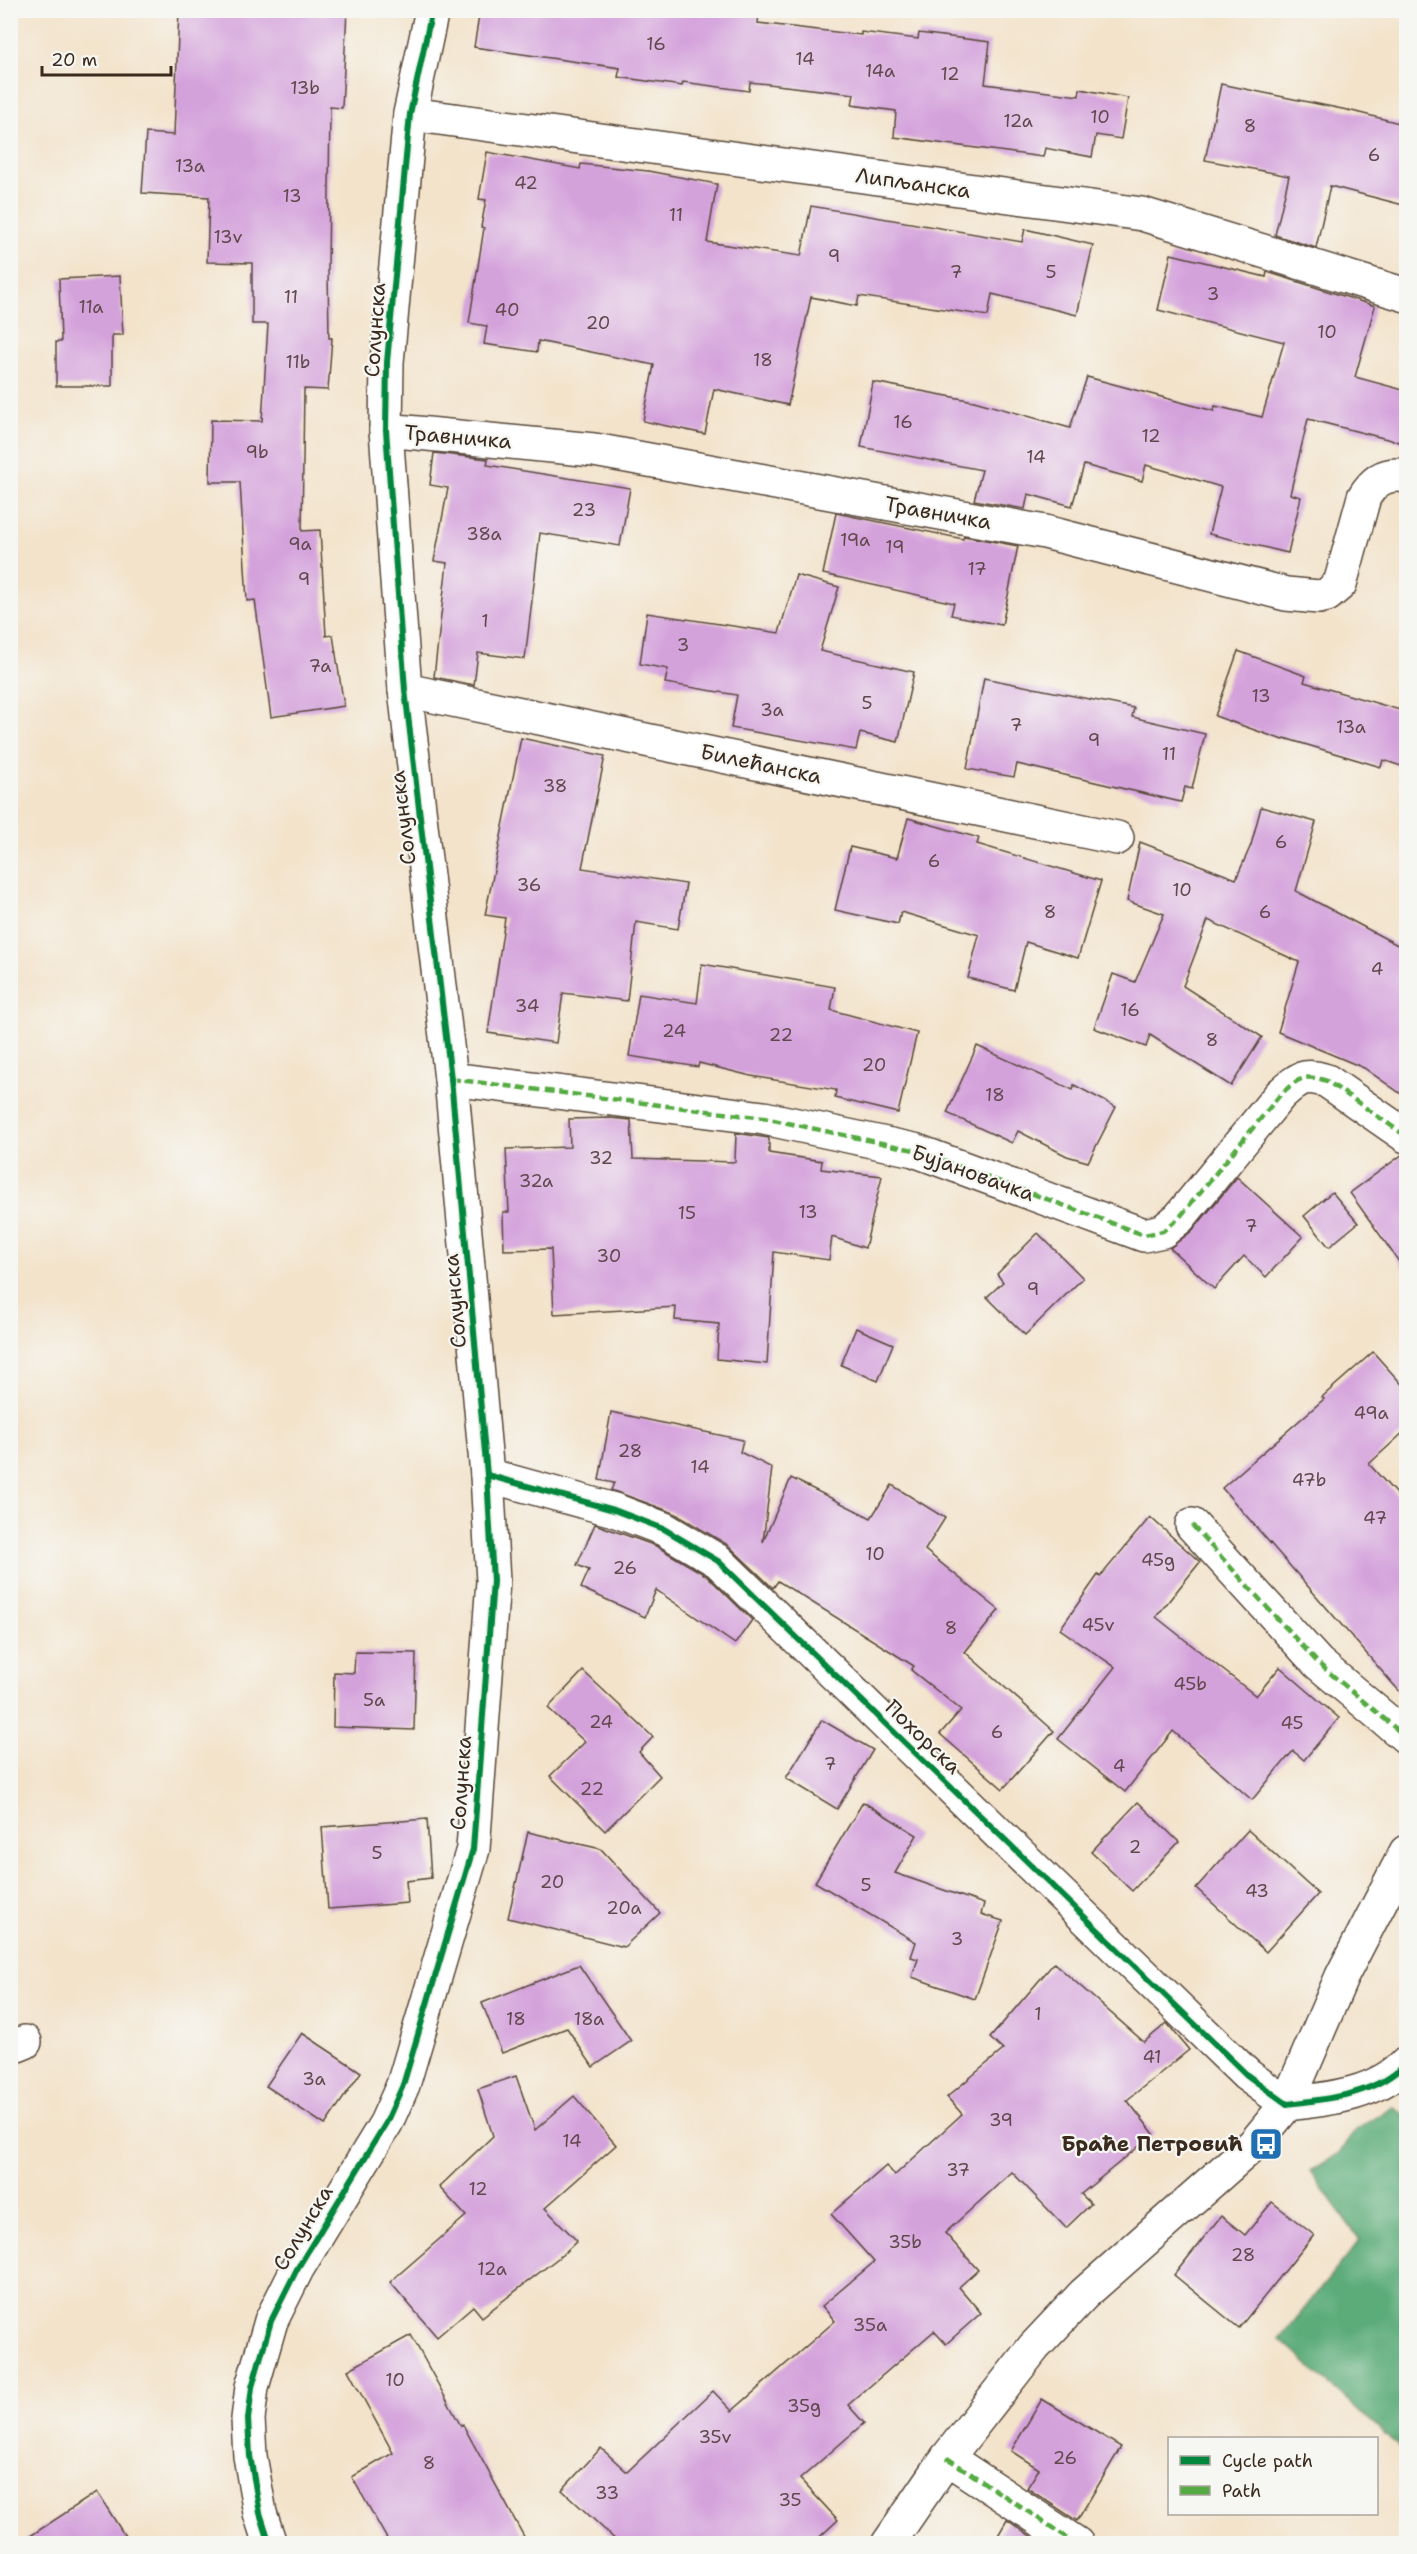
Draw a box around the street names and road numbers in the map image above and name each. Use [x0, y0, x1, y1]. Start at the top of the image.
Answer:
street label: Липљанска [854, 161, 972, 205]
street label: Солунска [358, 282, 392, 378]
street label: Травничка [403, 418, 513, 456]
street label: Травничка [882, 490, 994, 536]
street label: Билећанска [698, 737, 824, 791]
street label: Солунска [383, 769, 423, 867]
street label: Бујановачка [908, 1138, 1038, 1208]
street label: Солунска [437, 1253, 473, 1349]
street label: Похорска [879, 1694, 967, 1780]
street label: Солунска [444, 1735, 478, 1831]
street label: Солунска [267, 2180, 339, 2276]

